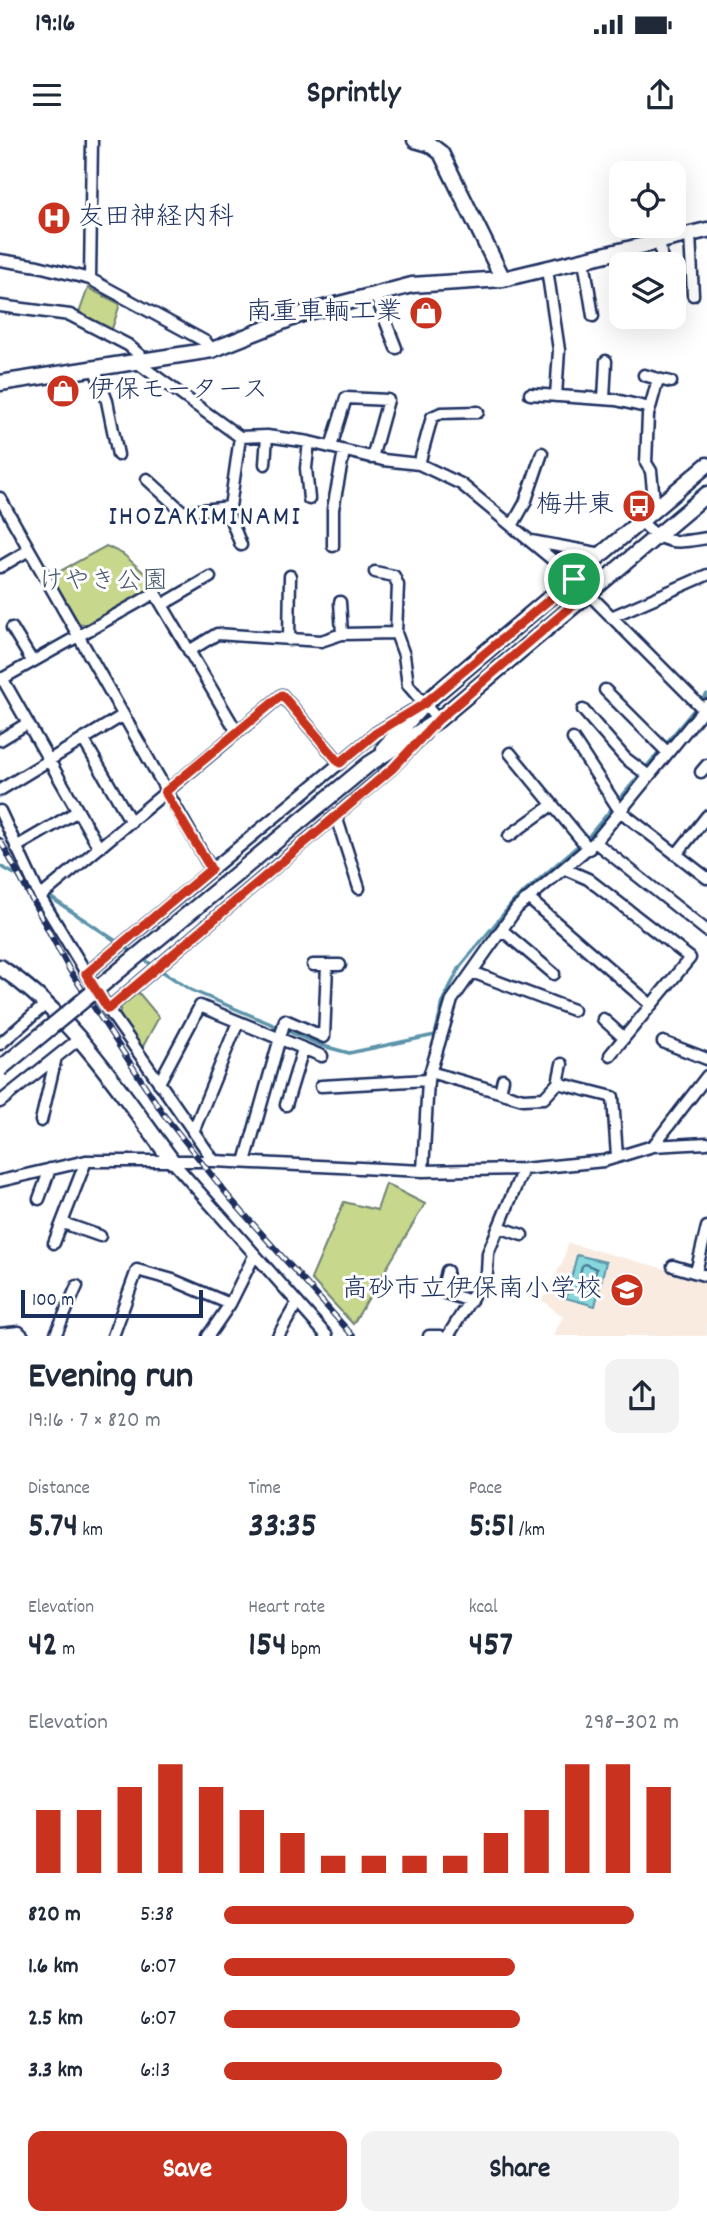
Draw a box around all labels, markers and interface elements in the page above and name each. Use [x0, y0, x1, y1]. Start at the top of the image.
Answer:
text: 19:16 [35, 6, 75, 43]
text: Sprintly [307, 72, 400, 118]
icon: menu [28, 76, 66, 114]
icon: share [641, 76, 679, 114]
map controls [609, 161, 686, 329]
button: locate [609, 161, 686, 238]
hospital icon: 友田神経内科 [35, 199, 73, 237]
place label: 友田神経内科 [78, 200, 234, 237]
button: layers [609, 252, 686, 329]
shop icon: 南重車輌工業 [407, 294, 445, 332]
place label: 南重車輌工業 [246, 295, 402, 332]
shop icon: 伊保モータース [44, 372, 82, 410]
place label: 伊保モータース [88, 373, 268, 410]
bus stop icon: 梅井東 [620, 487, 658, 525]
place label: 梅井東 [536, 488, 614, 525]
district label: IHOZAKIMINAMI [108, 499, 302, 539]
pin [544, 549, 604, 609]
icon: arrive [555, 560, 593, 598]
park label: けやき公園 [38, 564, 168, 601]
school or university icon: 高砂市立伊保南小学校 [608, 1271, 646, 1309]
place label: 高砂市立伊保南小学校 [342, 1272, 602, 1309]
scale bar [21, 1287, 203, 1319]
text: 100 m [32, 1288, 74, 1315]
text: Evening run [28, 1351, 193, 1406]
button: share [605, 1359, 679, 1433]
text: 19:16 · 7 × 820 m [28, 1405, 161, 1438]
text: Distance [28, 1476, 90, 1503]
text: Time [248, 1476, 281, 1503]
text: Pace [469, 1476, 502, 1503]
text: 5.74 [28, 1503, 78, 1553]
text: 33:35 [248, 1503, 317, 1553]
text: 5:51 [469, 1503, 515, 1553]
text: km [78, 1518, 103, 1545]
text: /km [515, 1518, 545, 1545]
text: Elevation [28, 1595, 94, 1622]
text: Heart rate [248, 1595, 325, 1622]
text: kcal [469, 1595, 498, 1622]
text: 42 [28, 1622, 58, 1672]
text: 154 [248, 1622, 287, 1672]
text: 457 [469, 1622, 513, 1672]
text: m [58, 1637, 75, 1664]
text: bpm [287, 1637, 321, 1664]
text: Elevation [28, 1707, 108, 1740]
text: 298–302 m [584, 1707, 679, 1740]
text: 820 m [28, 1899, 81, 1932]
text: 5:38 [140, 1899, 174, 1932]
text: 1.6 km [28, 1951, 79, 1984]
text: 6:07 [140, 1951, 176, 1984]
text: 2.5 km [28, 2003, 83, 2036]
text: 6:07 [140, 2003, 176, 2036]
text: 3.3 km [28, 2055, 83, 2088]
text: 6:13 [140, 2055, 170, 2088]
button: Save [28, 2131, 347, 2211]
button: Share [361, 2131, 679, 2211]

